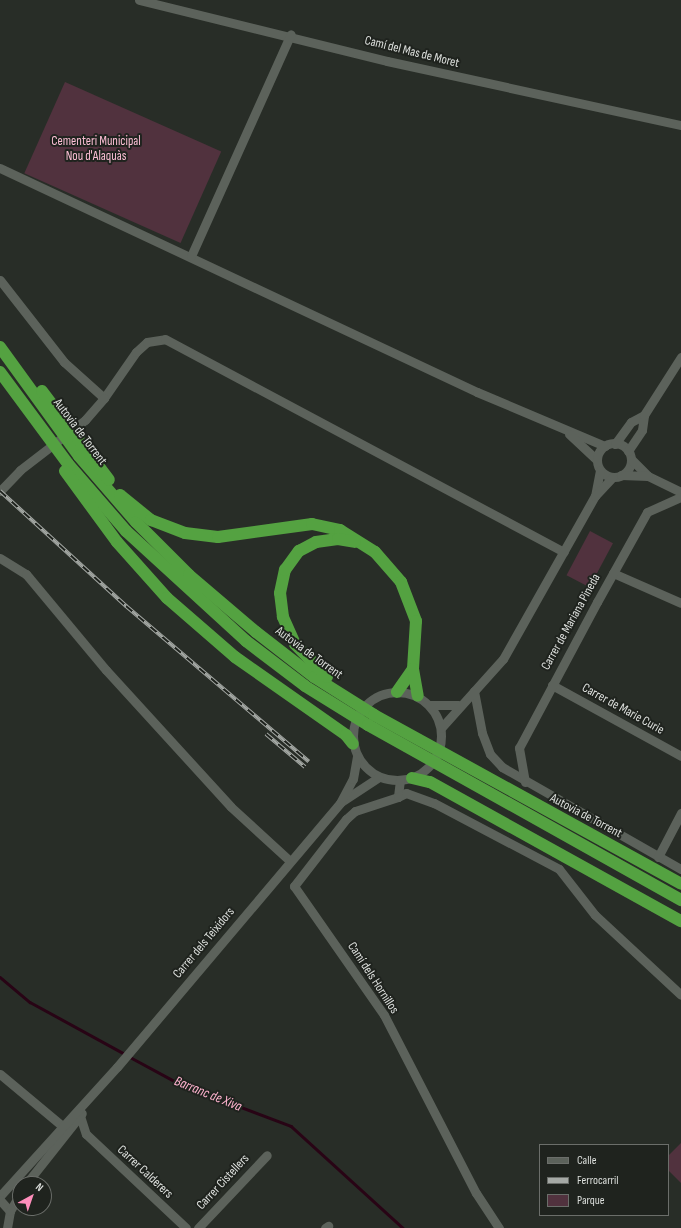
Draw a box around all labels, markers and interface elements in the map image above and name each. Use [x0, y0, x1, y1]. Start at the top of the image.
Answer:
street label: Camí del Mas de Moret [363, 33, 461, 71]
park label: Cementeri Municipal Nou d'Alaquàs [51, 134, 141, 165]
street label: Autovia de Torrent [50, 396, 110, 468]
street label: Carrer de Mariana Pineda [538, 571, 604, 673]
street label: Autovia de Torrent [272, 623, 346, 683]
street label: Carrer de Marie Curie [579, 680, 667, 738]
street label: Autovia de Torrent [547, 790, 625, 842]
street label: Carrer dels Teixidors [170, 904, 238, 982]
street label: Camí dels Hornillos [344, 939, 402, 1017]
water label: Barranc de Xiva [172, 1073, 244, 1115]
street label: Carrer Calderers [114, 1142, 176, 1202]
legend [539, 1144, 669, 1216]
street label: Carrer Cistellers [193, 1151, 253, 1213]
text: Calle [577, 1153, 597, 1168]
text: Ferrocarril [577, 1173, 619, 1188]
north arrow [12, 1176, 52, 1216]
text: N [33, 1180, 46, 1194]
text: Parque [577, 1193, 605, 1208]

